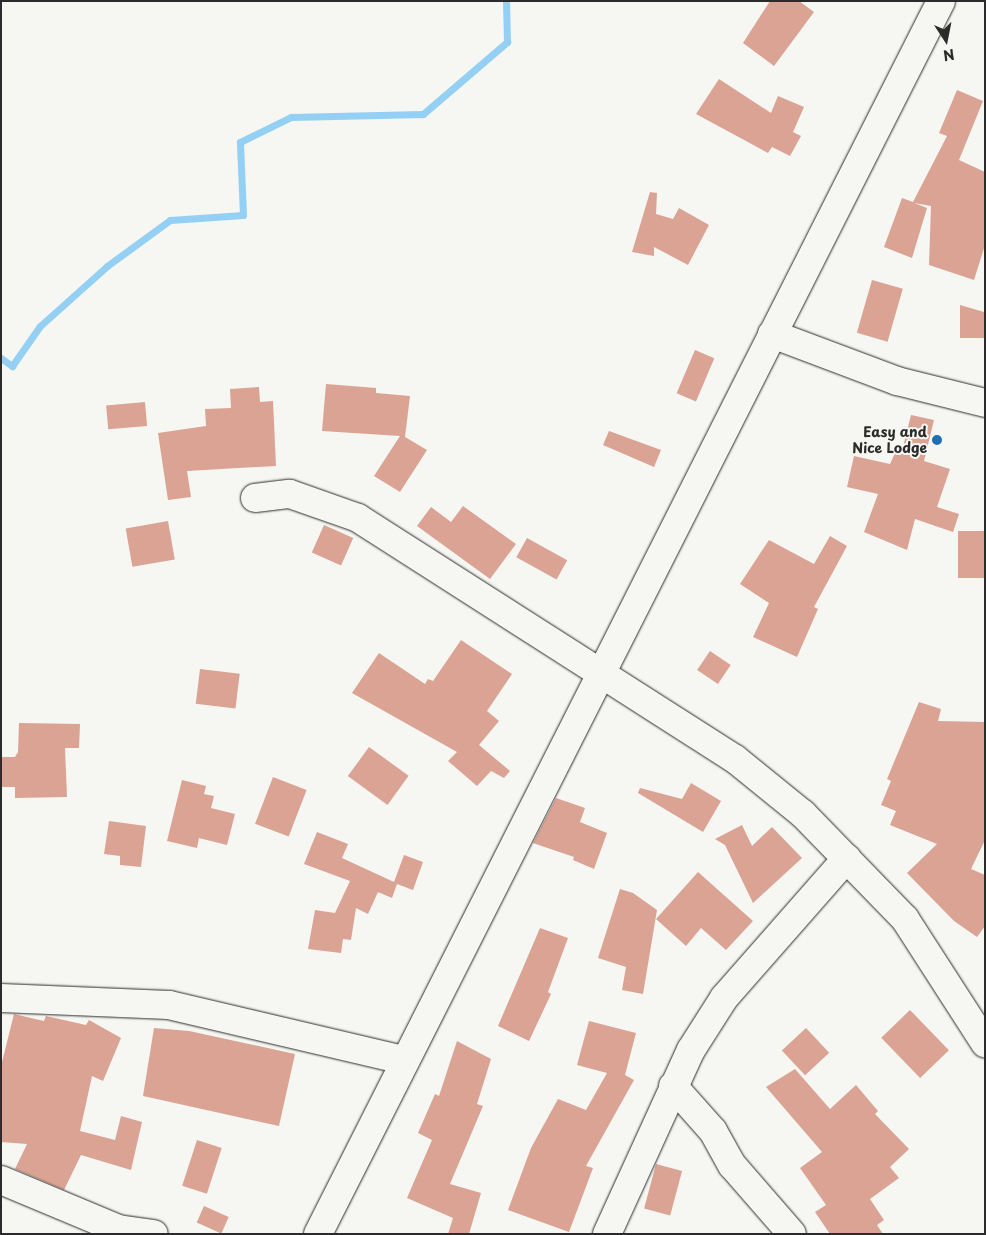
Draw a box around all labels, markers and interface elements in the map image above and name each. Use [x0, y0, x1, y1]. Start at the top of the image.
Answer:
north arrow [921, 15, 971, 65]
text: N [942, 44, 956, 67]
place label: Easy and Nice Lodge [851, 424, 927, 457]
marker: Easy and Nice Lodge [931, 434, 943, 446]

